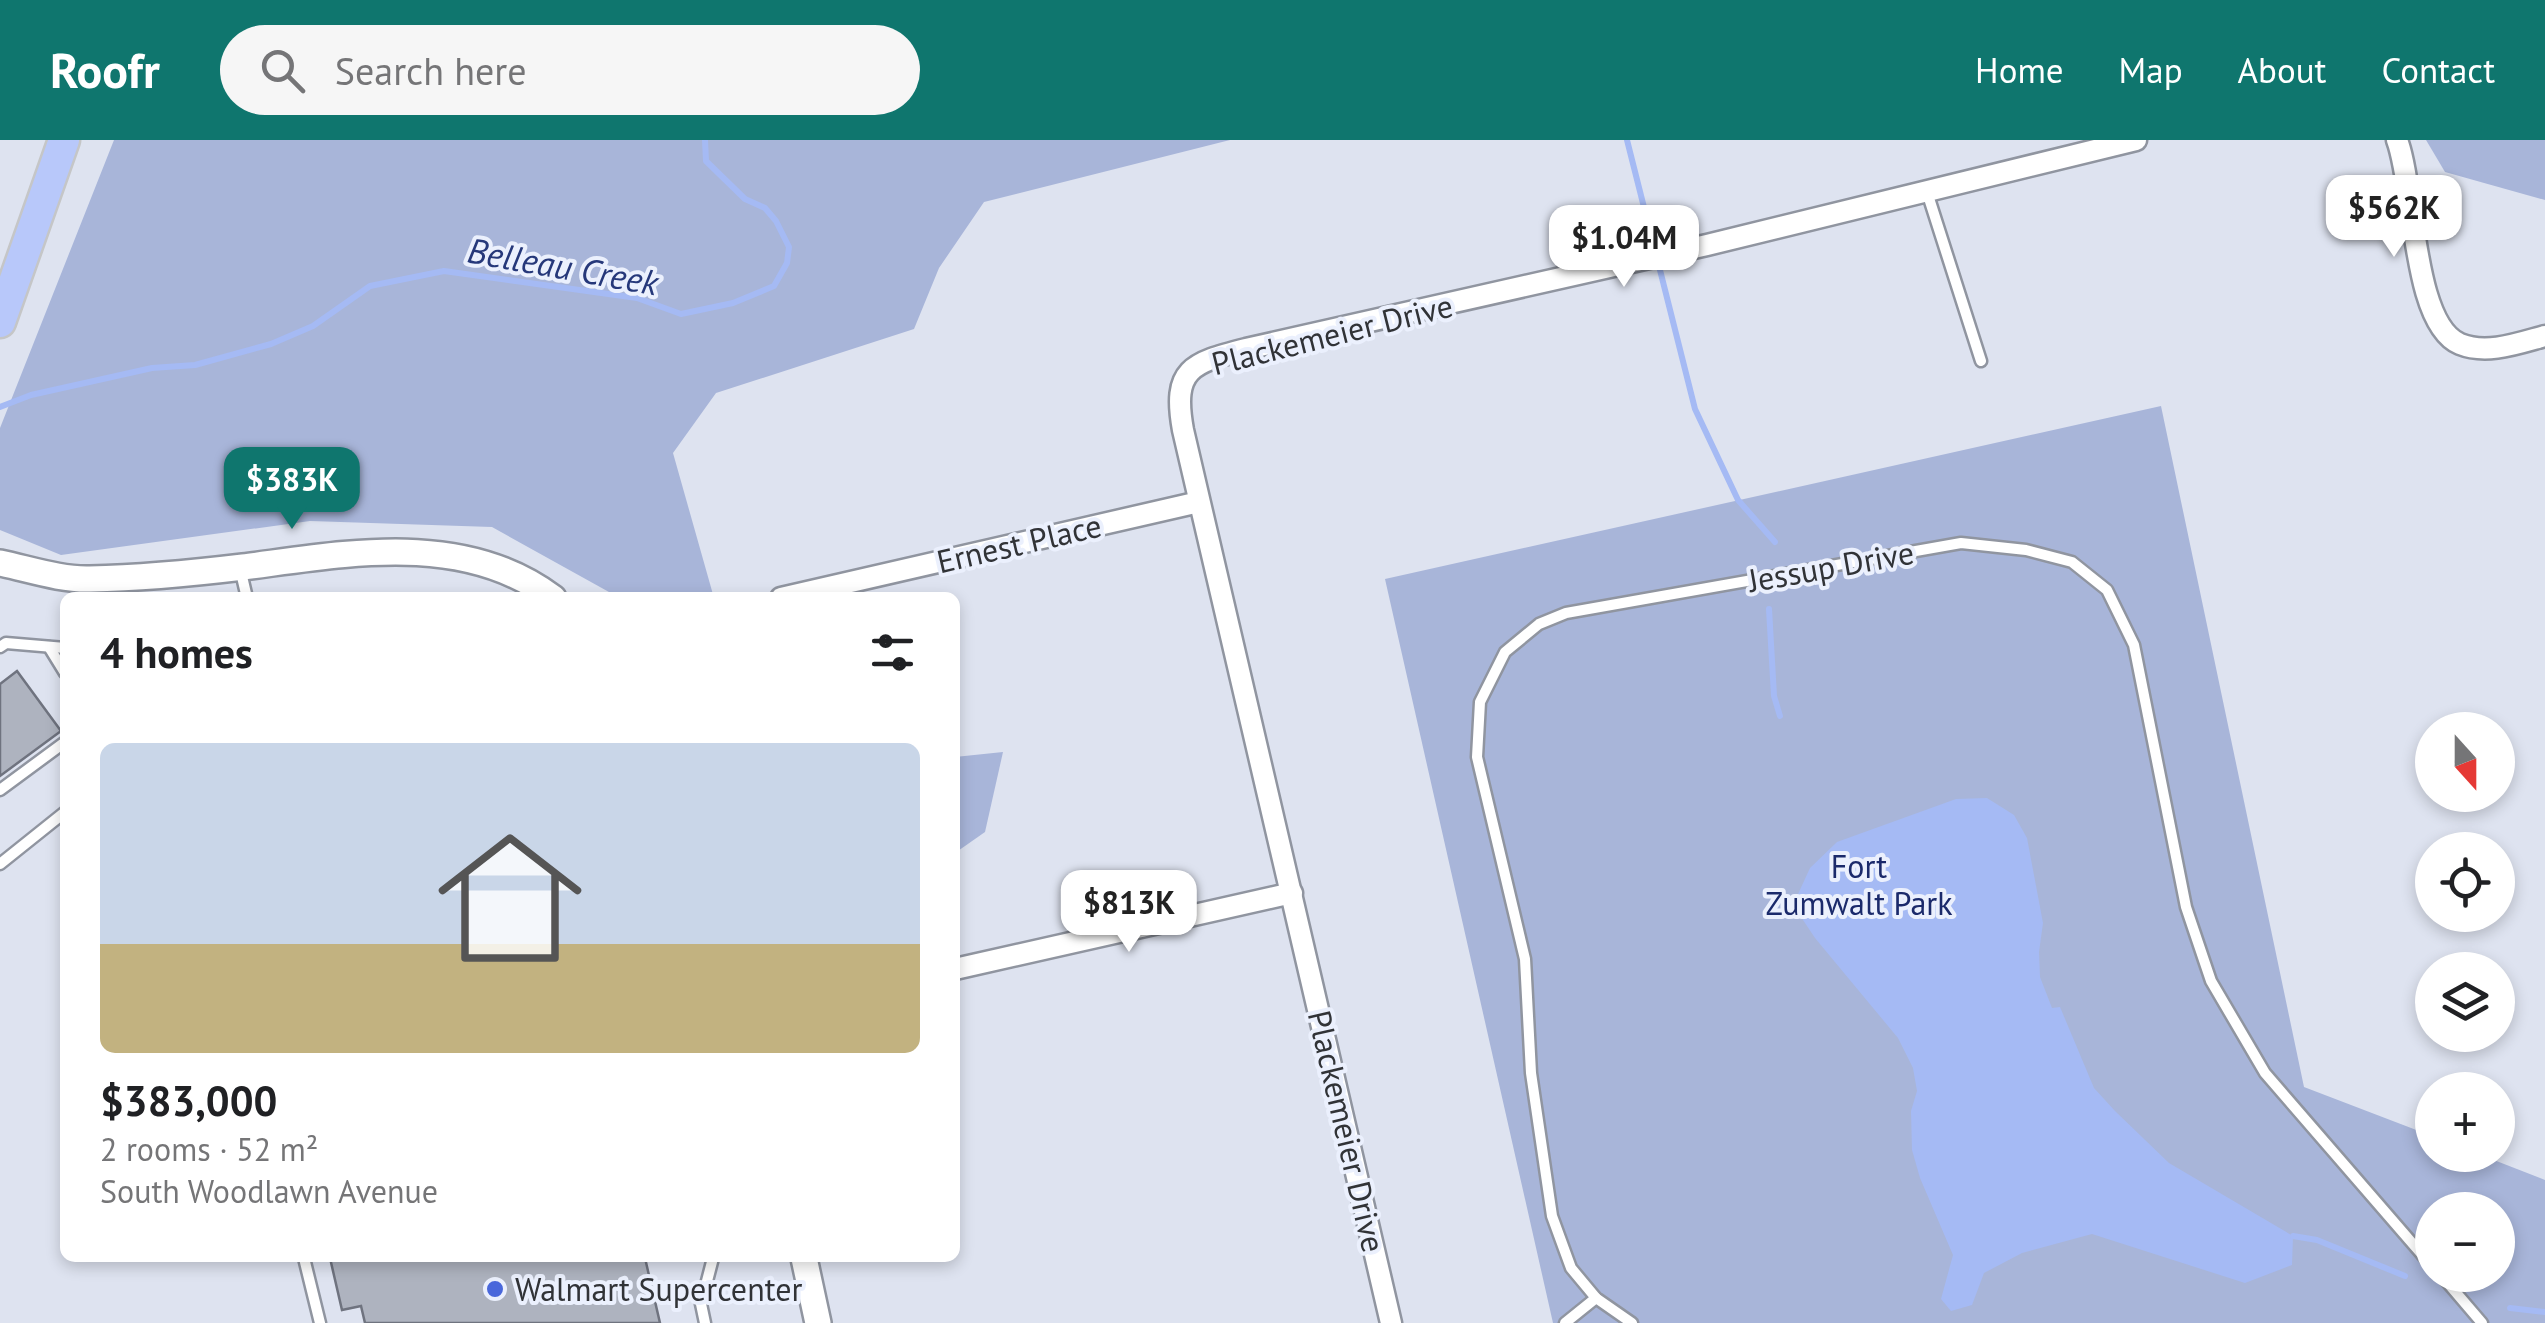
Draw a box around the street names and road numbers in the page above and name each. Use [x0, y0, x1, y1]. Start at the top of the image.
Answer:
street label: Plackemeier Drive [1207, 284, 1457, 384]
street label: Ernest Place [933, 504, 1105, 582]
street label: Jessup Drive [1743, 531, 1917, 602]
street label: Plackemeier Drive [1299, 1006, 1395, 1256]

